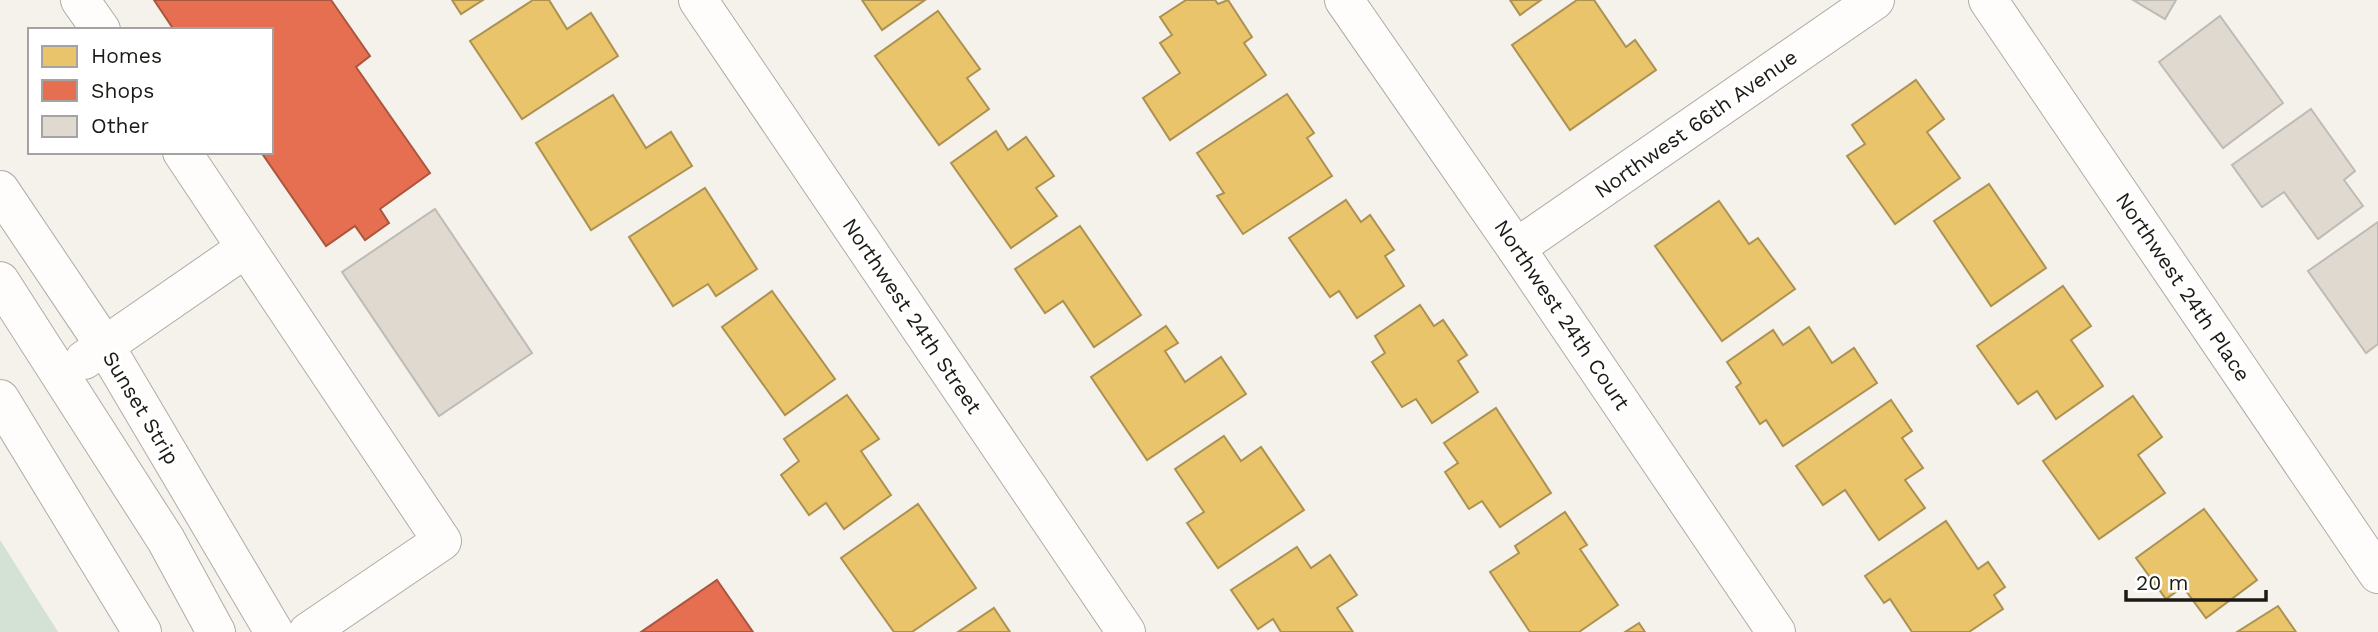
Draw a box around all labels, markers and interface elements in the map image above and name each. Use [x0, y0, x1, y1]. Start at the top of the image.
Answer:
legend [28, 28, 273, 154]
text: Homes [91, 43, 162, 68]
street label: Northwest 66th Avenue [1590, 44, 1802, 203]
text: Shops [91, 78, 154, 103]
text: Other [91, 113, 150, 138]
street label: Northwest 24th Place [2111, 188, 2256, 386]
street label: Northwest 24th Street [838, 213, 987, 418]
street label: Northwest 24th Court [1489, 215, 1635, 415]
street label: Sunset Strip [98, 347, 185, 469]
scale bar [2126, 558, 2266, 602]
text: 20 m [2136, 570, 2188, 595]

